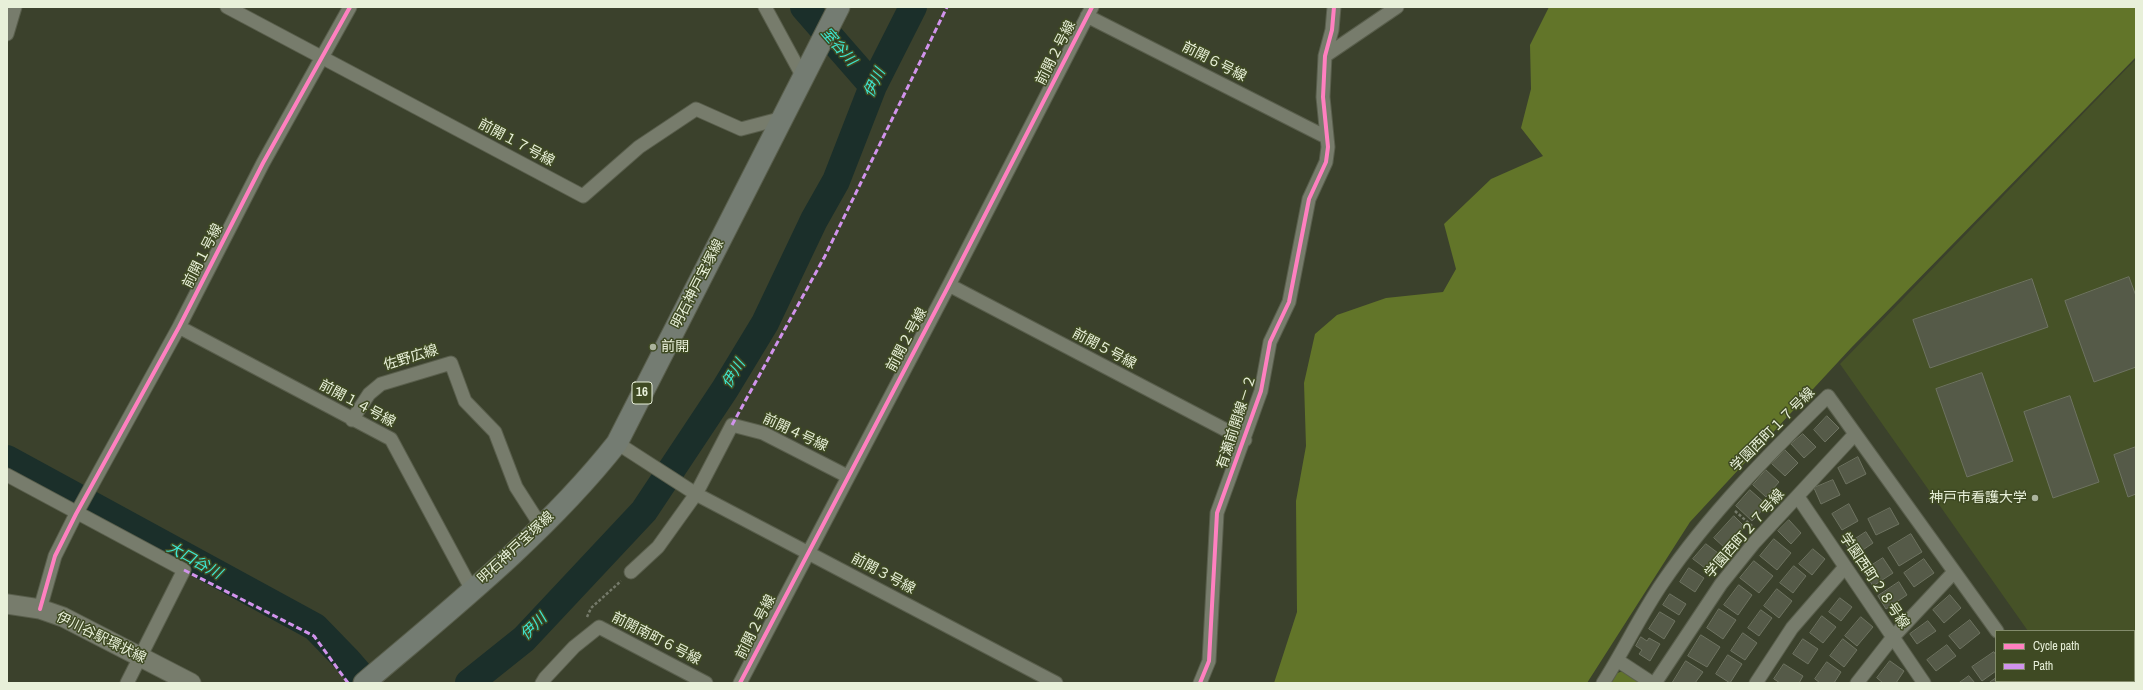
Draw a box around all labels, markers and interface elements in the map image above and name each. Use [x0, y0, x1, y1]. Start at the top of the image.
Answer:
street label: 前開２号線 [1033, 18, 1079, 88]
water label: 室谷川 [816, 24, 860, 70]
street label: 前開６号線 [1179, 39, 1249, 85]
water label: 伊川 [861, 66, 889, 100]
street label: 前開１７号線 [475, 116, 557, 170]
street label: 前開１号線 [180, 221, 226, 291]
street label: 明石神戸宝塚線 [668, 237, 728, 331]
street label: 前開２号線 [883, 305, 931, 375]
street label: 前開５号線 [1069, 325, 1139, 373]
place label: 前開 [661, 339, 689, 355]
street label: 佐野広線 [382, 342, 440, 374]
marker: 前開 [648, 342, 658, 352]
water label: 伊川 [719, 357, 749, 391]
street label: 有瀬前開線－２ [1214, 373, 1260, 471]
street label: 前開１４号線 [316, 377, 398, 431]
road number: 16 [632, 382, 652, 404]
street label: 学園西町１７号線 [1727, 384, 1819, 476]
street label: 前開４号線 [760, 411, 830, 455]
street label: 学園西町２７号線 [1702, 486, 1788, 582]
place label: 神戸市看護大学 [1929, 490, 2027, 506]
marker: 神戸市看護大学 [2030, 493, 2040, 503]
street label: 明石神戸宝塚線 [474, 508, 558, 588]
street label: 学園西町２８号線 [1836, 530, 1912, 632]
water label: 大口谷川 [163, 539, 225, 583]
street label: 前開３号線 [848, 550, 918, 598]
street label: 前開２号線 [733, 592, 779, 662]
street label: 伊川谷駅環状線 [53, 609, 149, 667]
street label: 前開南町６号線 [609, 609, 703, 669]
water label: 伊川 [517, 610, 551, 644]
legend [1995, 630, 2135, 682]
text: Cycle path [2033, 638, 2080, 654]
text: Path [2033, 658, 2053, 674]

